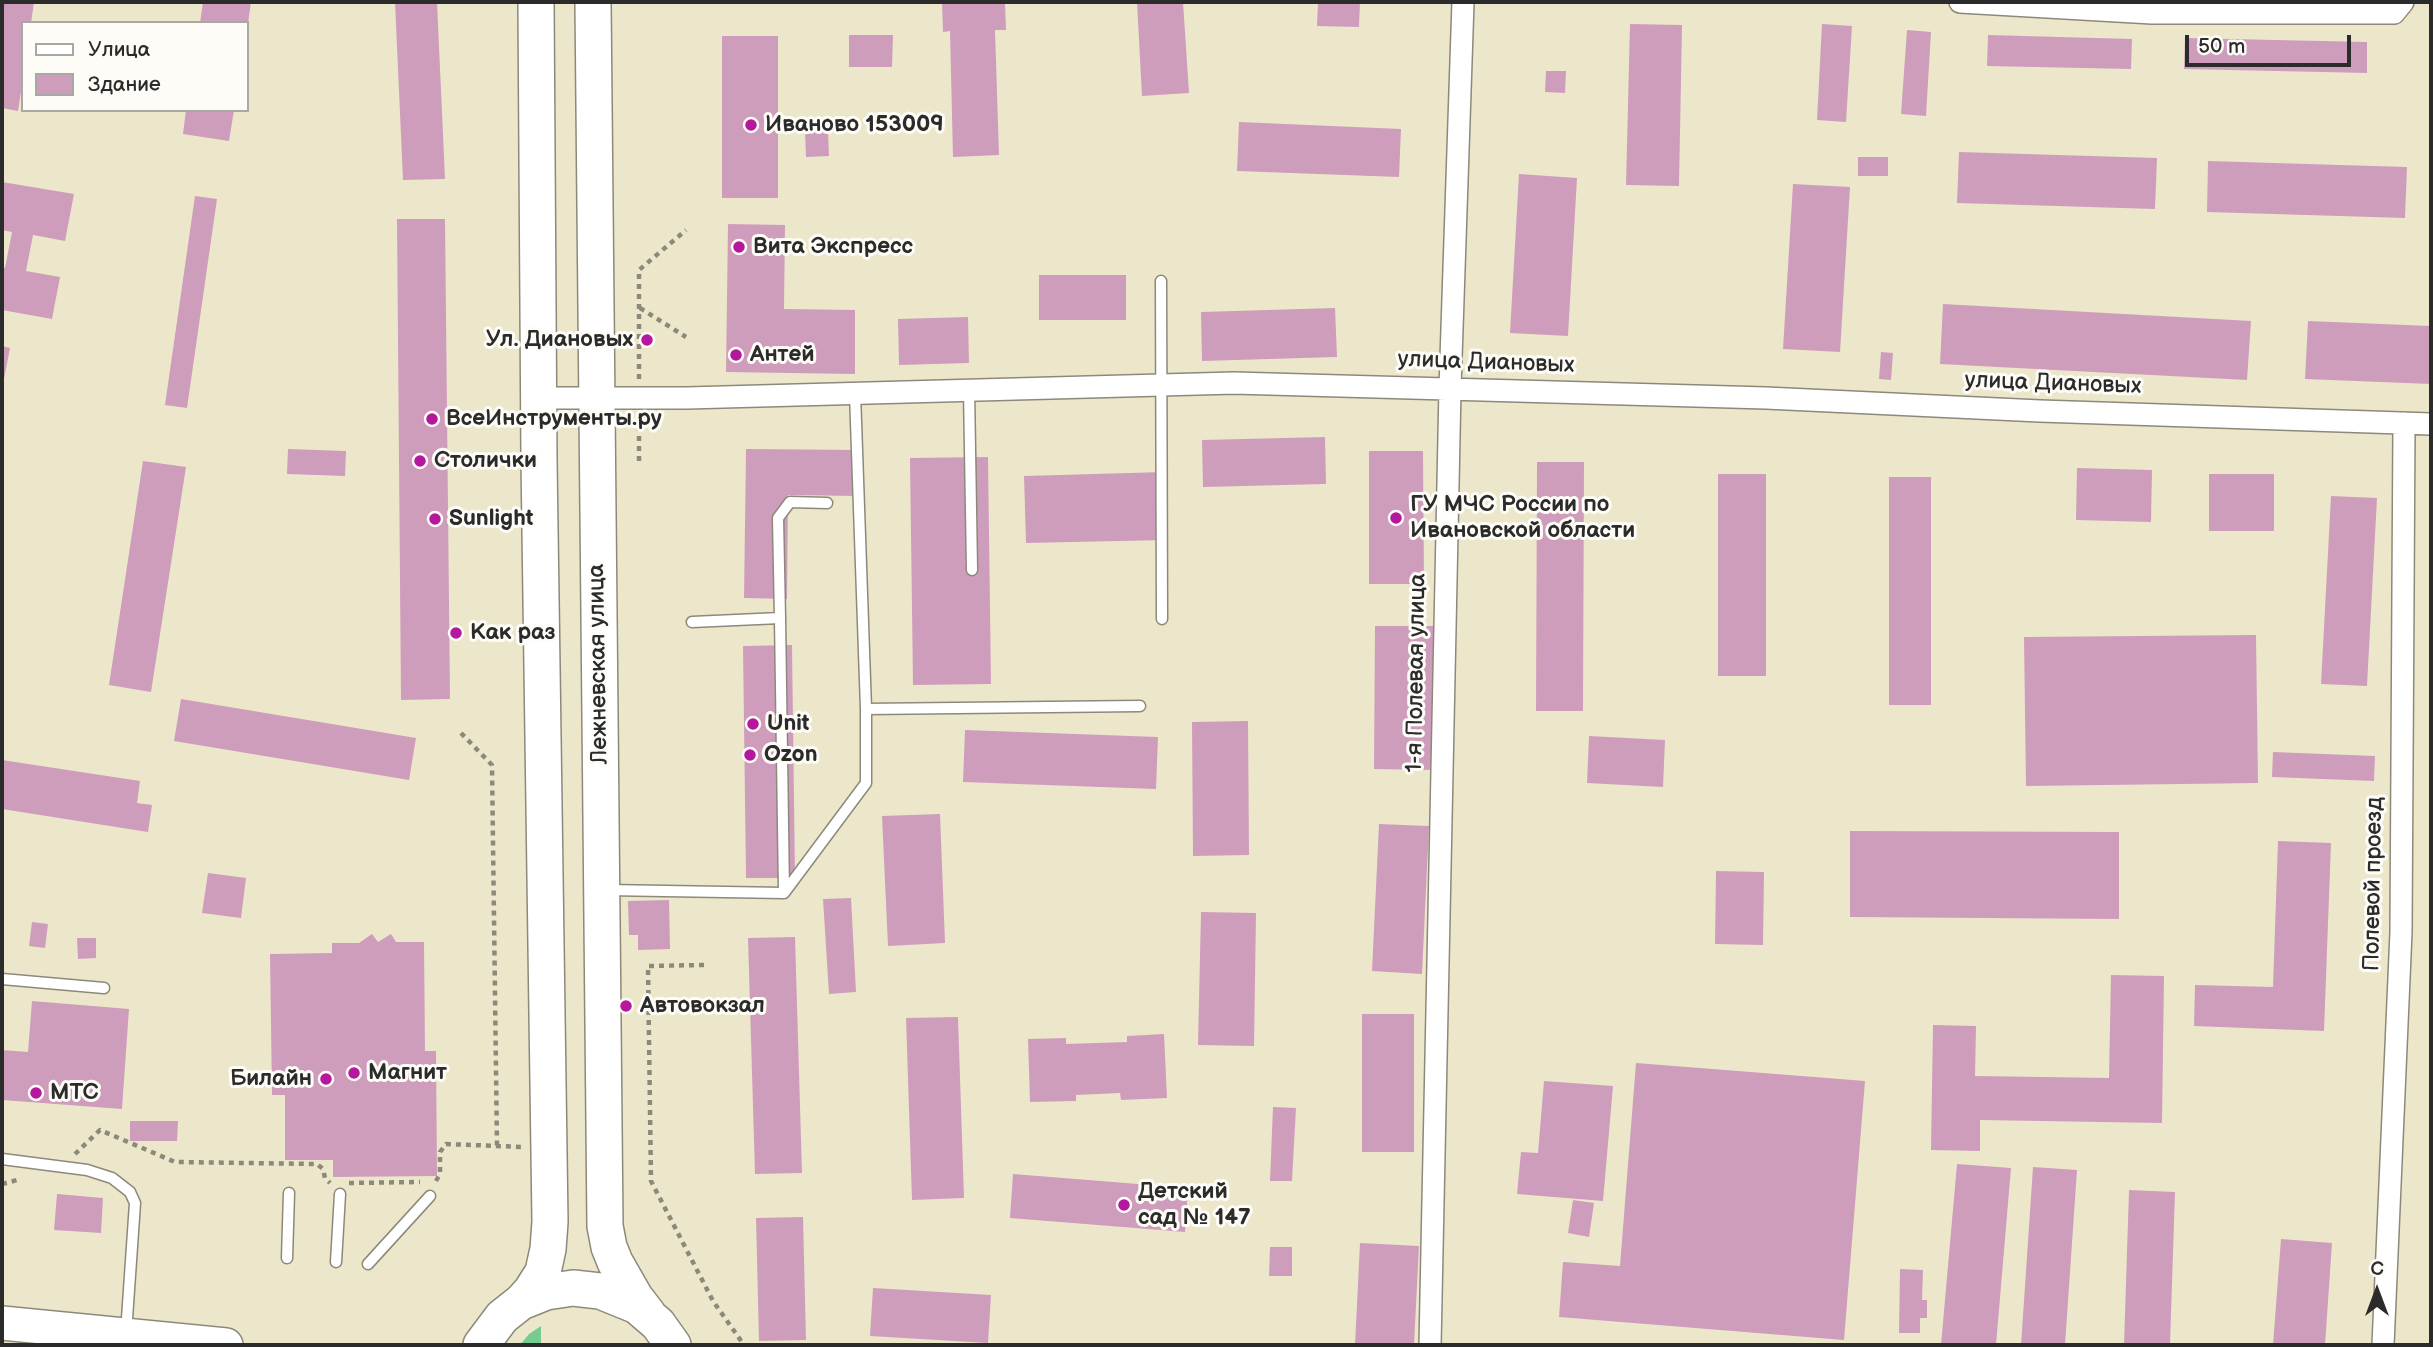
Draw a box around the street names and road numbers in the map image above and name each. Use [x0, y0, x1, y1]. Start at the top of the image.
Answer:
street label: улица Диановых [1397, 346, 1575, 380]
street label: улица Диановых [1964, 367, 2142, 401]
street label: Лежневская улица [583, 563, 615, 765]
street label: 1-я Полевая улица [1401, 573, 1433, 773]
street label: Полевой проезд [2359, 797, 2389, 971]

